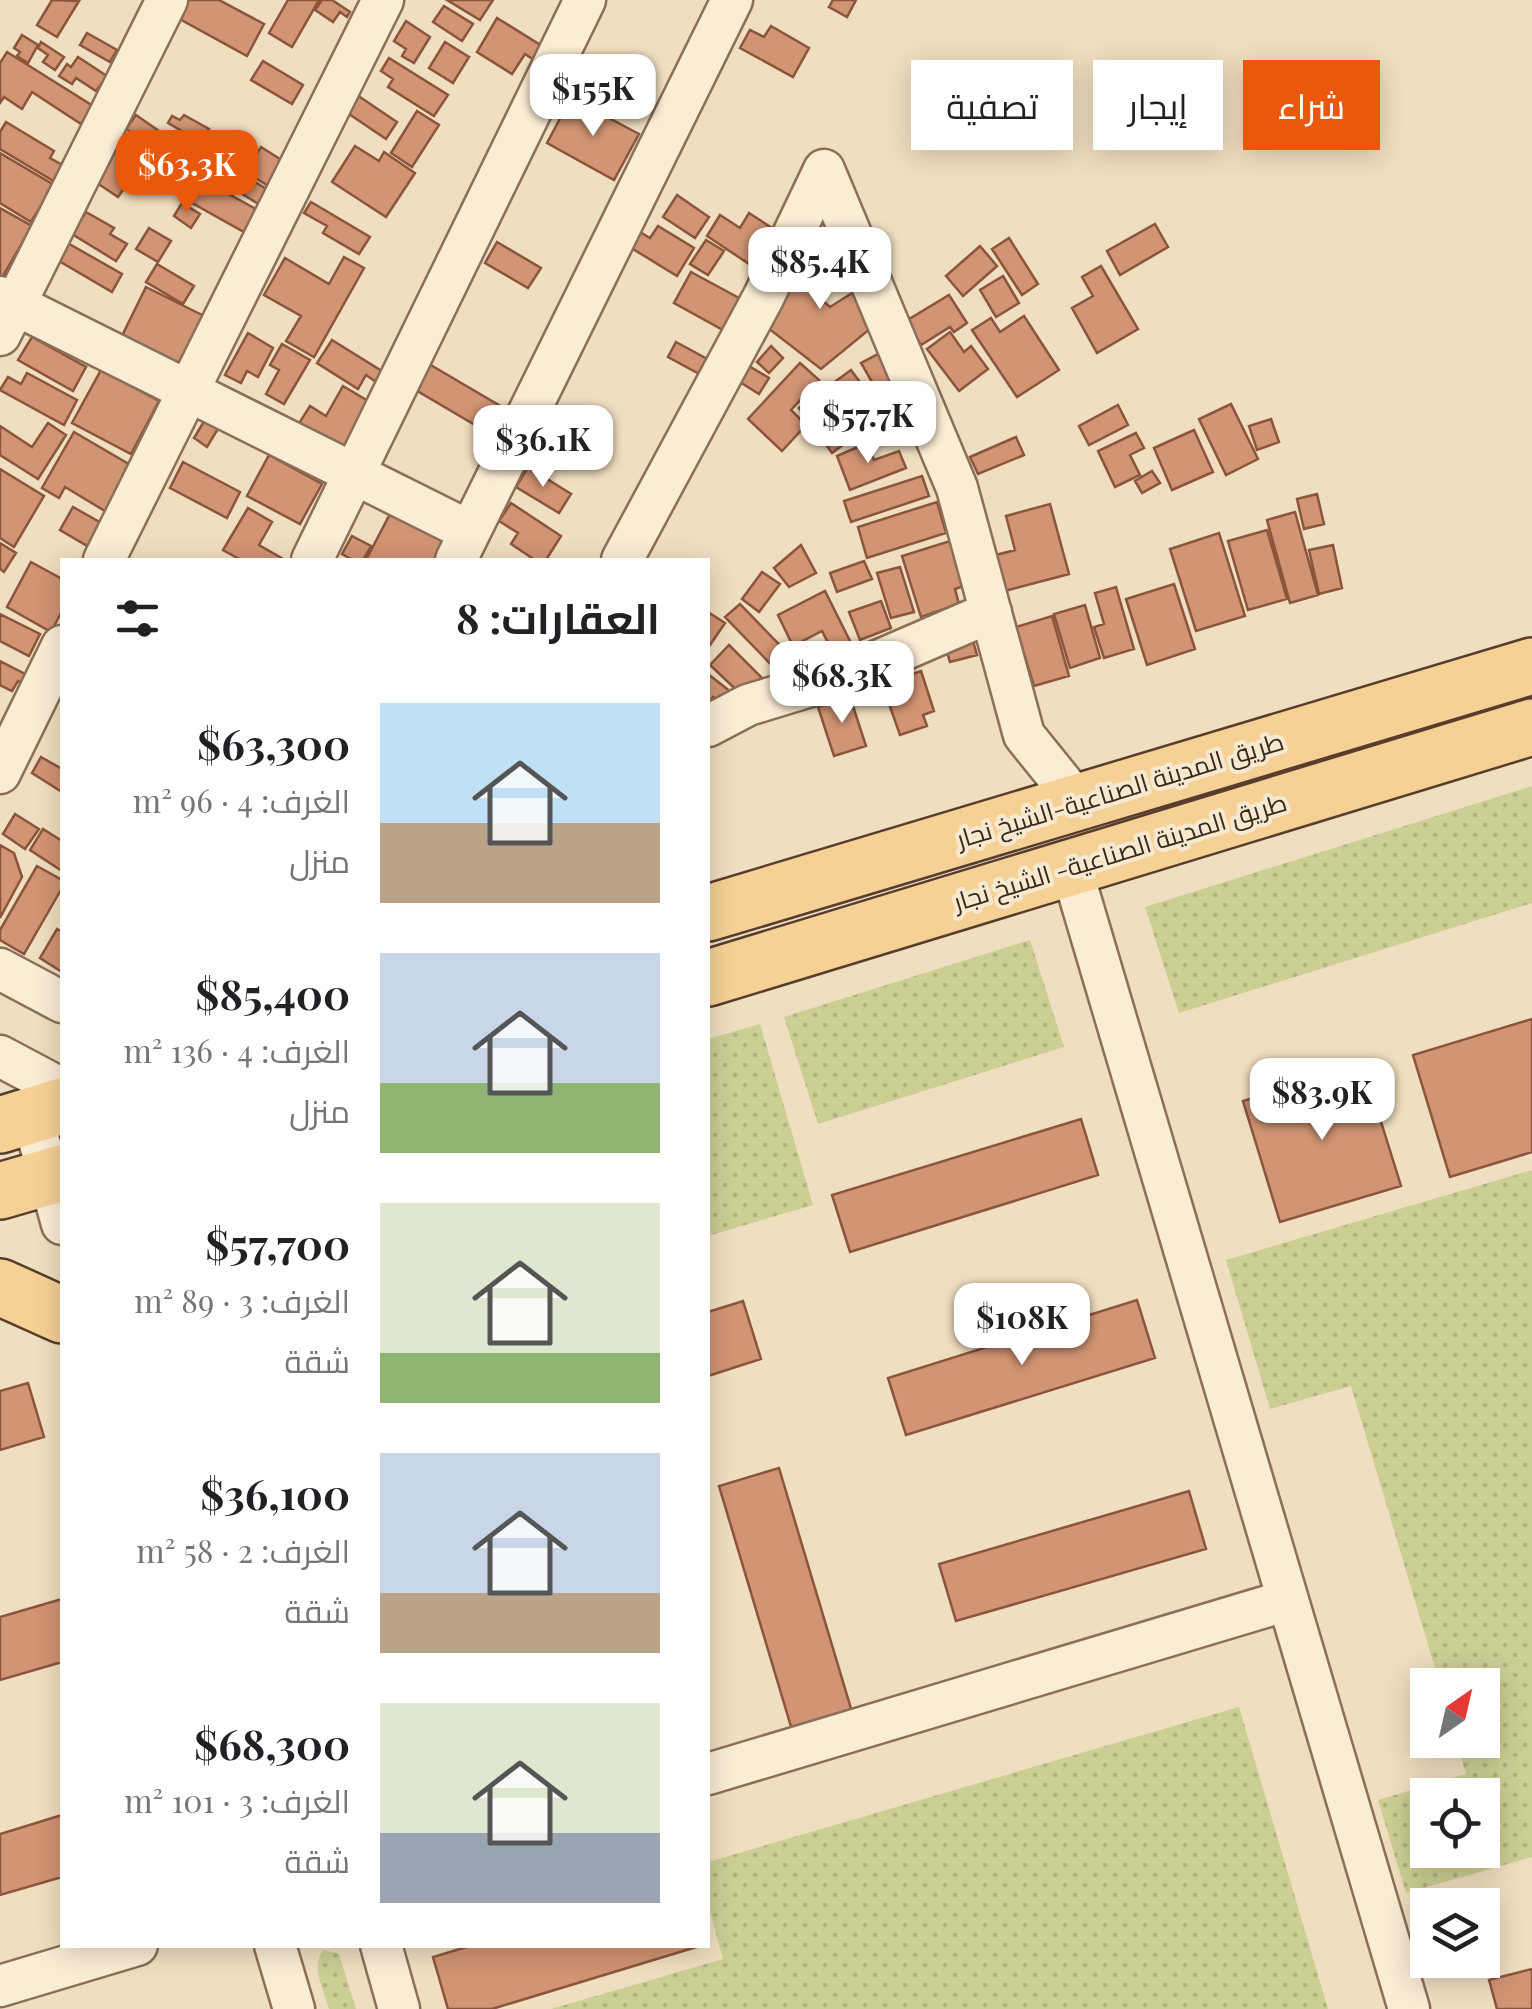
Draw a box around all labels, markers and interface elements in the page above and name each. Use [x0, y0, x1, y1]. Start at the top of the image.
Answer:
pin: $155K [523, 54, 663, 139]
chip: تصفية [911, 60, 1073, 150]
chip: إيجار [1093, 60, 1223, 150]
chip: شراء [1243, 60, 1380, 150]
text: $155K [552, 65, 634, 108]
pin: $63.3K [106, 130, 268, 215]
text: $63.3K [138, 141, 236, 184]
pin: $85.4K [739, 227, 901, 312]
text: $85.4K [770, 238, 870, 281]
pin: $57.7K [787, 381, 949, 466]
text: $57.7K [822, 392, 914, 435]
pin: $36.1K [462, 405, 624, 490]
text: $36.1K [495, 416, 591, 459]
text: العقارات: 8 [456, 589, 660, 645]
icon: filters [110, 591, 165, 646]
pin: $68.3K [761, 641, 923, 726]
text: $68.3K [792, 652, 892, 695]
text: $63,300 [197, 715, 350, 771]
street label: طريق المدينة الصناعية-الشيخ نجار [950, 723, 1288, 857]
icon: home [460, 743, 580, 863]
text: الغرف: 4 · 96 m² [133, 778, 350, 821]
street label: طريق المدينة الصناعية- الشيخ نجار [947, 784, 1291, 920]
text: منزل [289, 838, 350, 881]
text: $85,400 [195, 965, 350, 1021]
icon: home [460, 993, 580, 1113]
text: الغرف: 4 · 136 m² [123, 1028, 350, 1071]
pin: $83.9K [1241, 1058, 1403, 1143]
text: $83.9K [1272, 1069, 1372, 1112]
text: منزل [289, 1088, 350, 1131]
text: $57,700 [205, 1215, 350, 1271]
icon: home [460, 1243, 580, 1363]
text: الغرف: 3 · 89 m² [134, 1278, 350, 1321]
pin: $108K [952, 1283, 1092, 1368]
text: $108K [976, 1294, 1068, 1337]
text: شقة [285, 1338, 350, 1381]
text: $36,100 [200, 1465, 350, 1521]
icon: home [460, 1493, 580, 1613]
text: الغرف: 2 · 58 m² [136, 1528, 350, 1571]
text: شقة [285, 1588, 350, 1631]
north arrow [1410, 1668, 1500, 1758]
map controls [1410, 1668, 1500, 1978]
text: $68,300 [194, 1715, 350, 1771]
icon: home [460, 1743, 580, 1863]
text: الغرف: 3 · 101 m² [124, 1778, 350, 1821]
button: locate [1410, 1778, 1500, 1868]
text: شقة [285, 1838, 350, 1881]
button: layers [1410, 1888, 1500, 1978]

